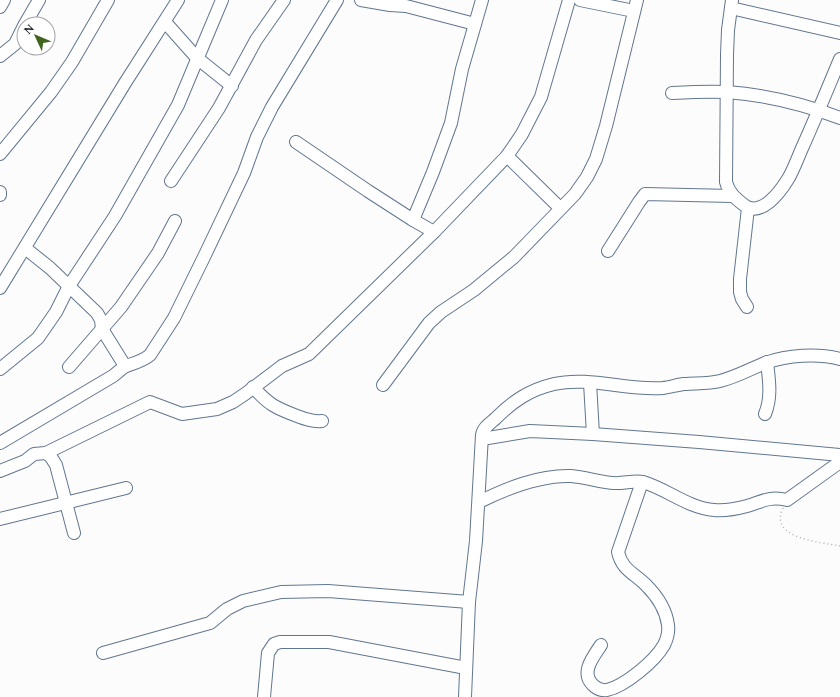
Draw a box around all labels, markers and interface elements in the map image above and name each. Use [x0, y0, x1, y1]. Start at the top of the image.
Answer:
north arrow [16, 16, 56, 56]
text: N [20, 20, 38, 39]

